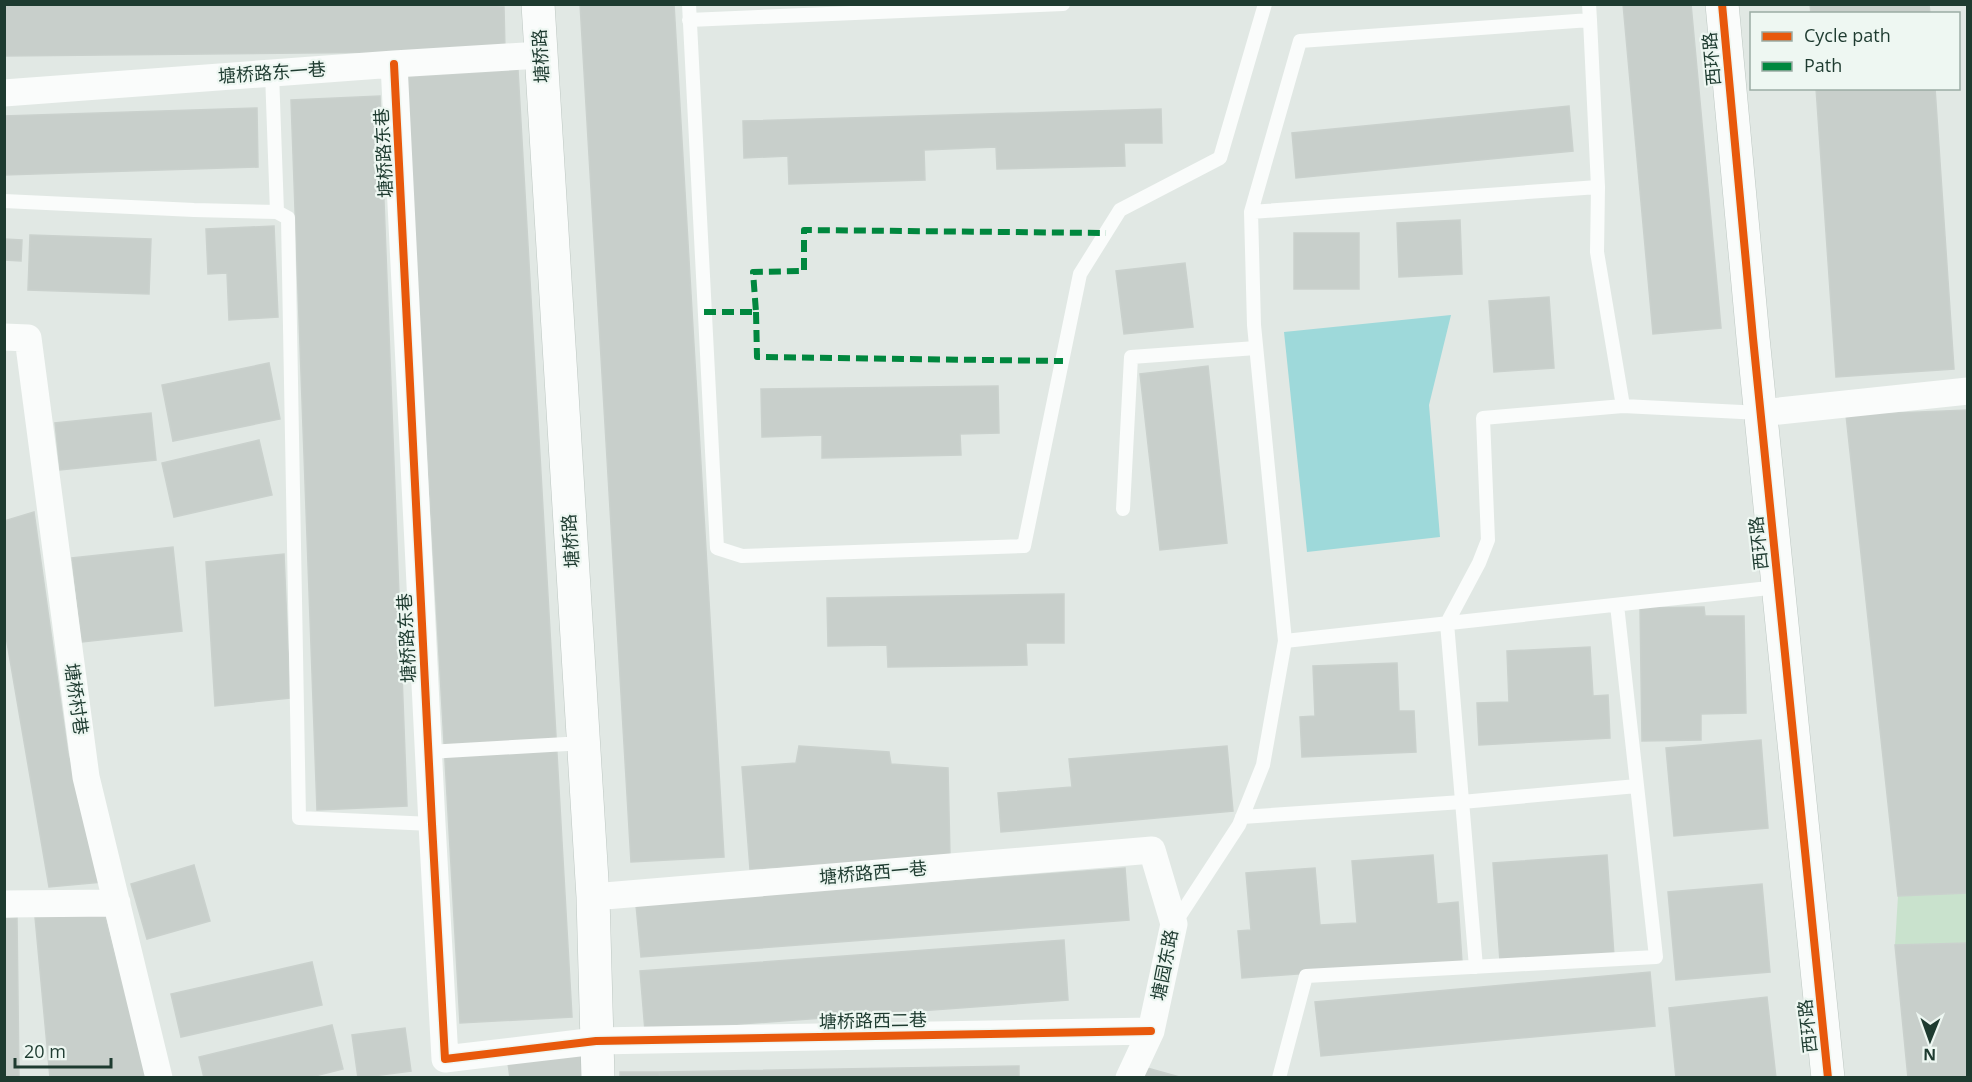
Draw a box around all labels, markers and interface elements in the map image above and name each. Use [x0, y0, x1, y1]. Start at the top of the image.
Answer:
legend [1750, 12, 1960, 90]
text: Cycle path [1804, 23, 1891, 47]
street label: 塘桥路 [527, 28, 553, 84]
street label: 西环路 [1697, 31, 1725, 87]
text: Path [1804, 53, 1842, 77]
street label: 塘桥路东一巷 [217, 56, 327, 88]
street label: 塘桥路东巷 [369, 107, 397, 199]
street label: 塘桥路 [556, 513, 584, 569]
street label: 西环路 [1743, 515, 1773, 571]
street label: 塘桥路东巷 [392, 592, 420, 684]
street label: 塘桥村巷 [60, 662, 94, 736]
street label: 塘桥路西一巷 [818, 855, 928, 889]
street label: 塘园东路 [1145, 927, 1183, 1002]
street label: 西环路 [1792, 998, 1822, 1054]
street label: 塘桥路西二巷 [819, 1007, 927, 1033]
north arrow [1900, 1010, 1960, 1070]
scale bar [15, 1031, 111, 1069]
text: 20 m [24, 1039, 66, 1063]
text: N [1923, 1044, 1936, 1066]

